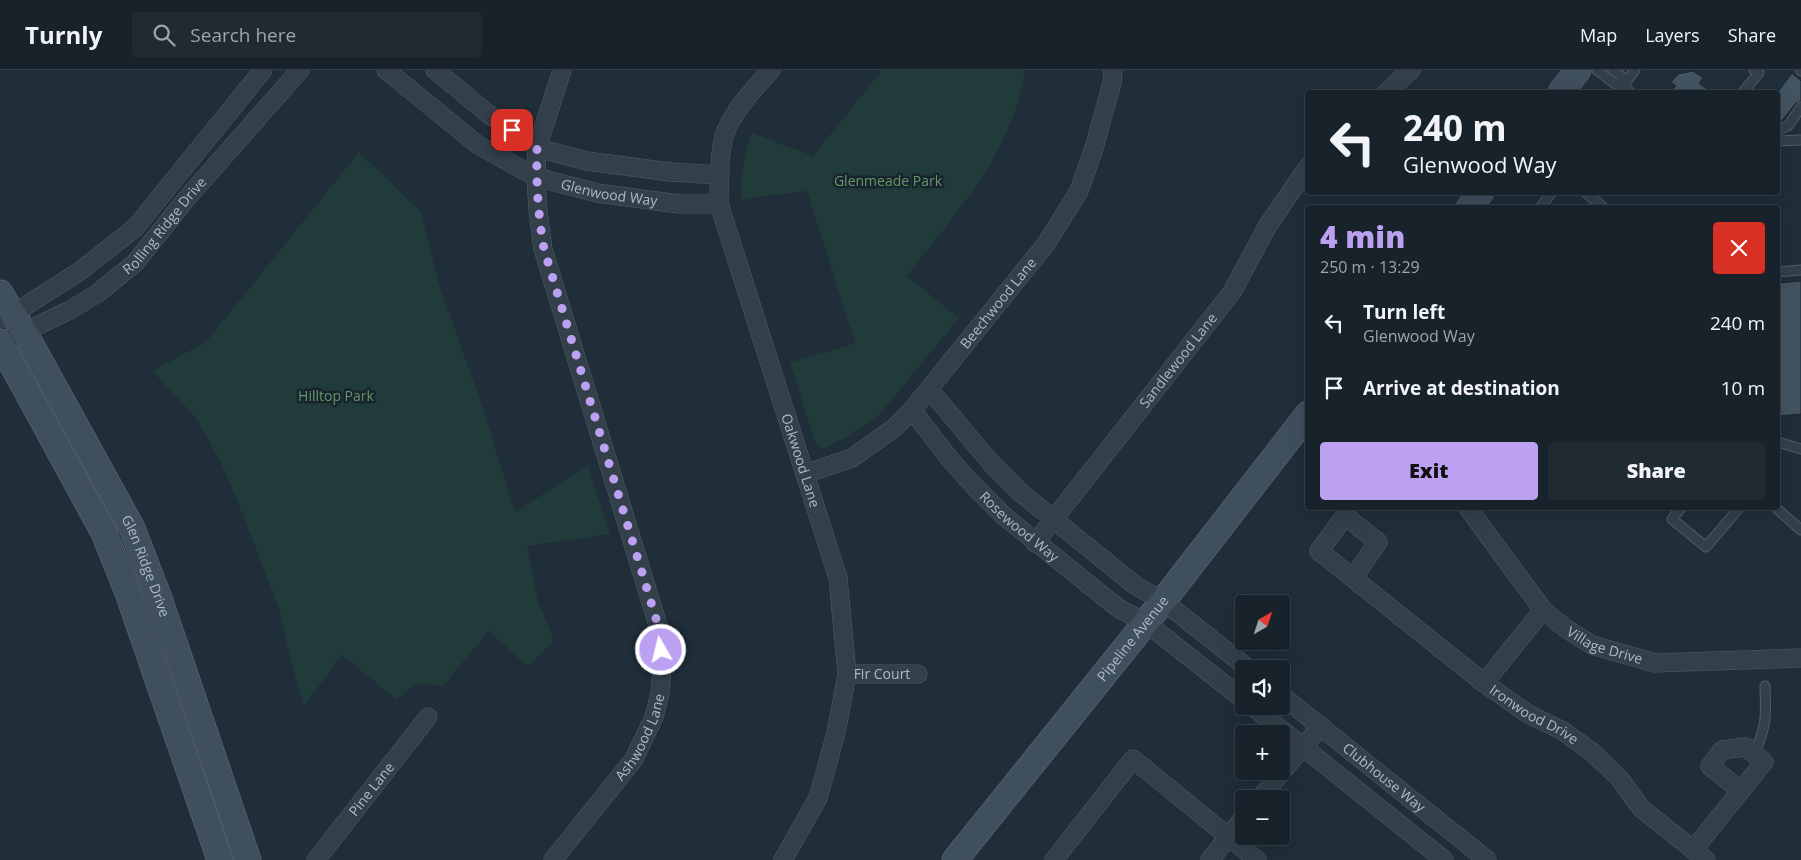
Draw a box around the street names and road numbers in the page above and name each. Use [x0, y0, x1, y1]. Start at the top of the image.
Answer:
street label: Rolling Ridge Drive [118, 172, 210, 278]
street label: Glenwood Way [559, 174, 660, 210]
street label: Beechwood Lane [955, 253, 1040, 352]
street label: Sandlewood Lane [1135, 309, 1221, 412]
street label: Oakwood Lane [777, 411, 825, 510]
street label: Rosewood Way [976, 487, 1064, 566]
street label: Glen Ridge Drive [118, 511, 175, 619]
street label: Pipeline Avenue [1092, 592, 1173, 685]
street label: Village Drive [1563, 622, 1645, 668]
street label: Fir Court [854, 664, 910, 683]
street label: Ironwood Drive [1486, 680, 1583, 748]
street label: Ashwood Lane [610, 691, 669, 784]
street label: Clubhouse Way [1339, 738, 1430, 817]
street label: Pine Lane [344, 758, 398, 820]

